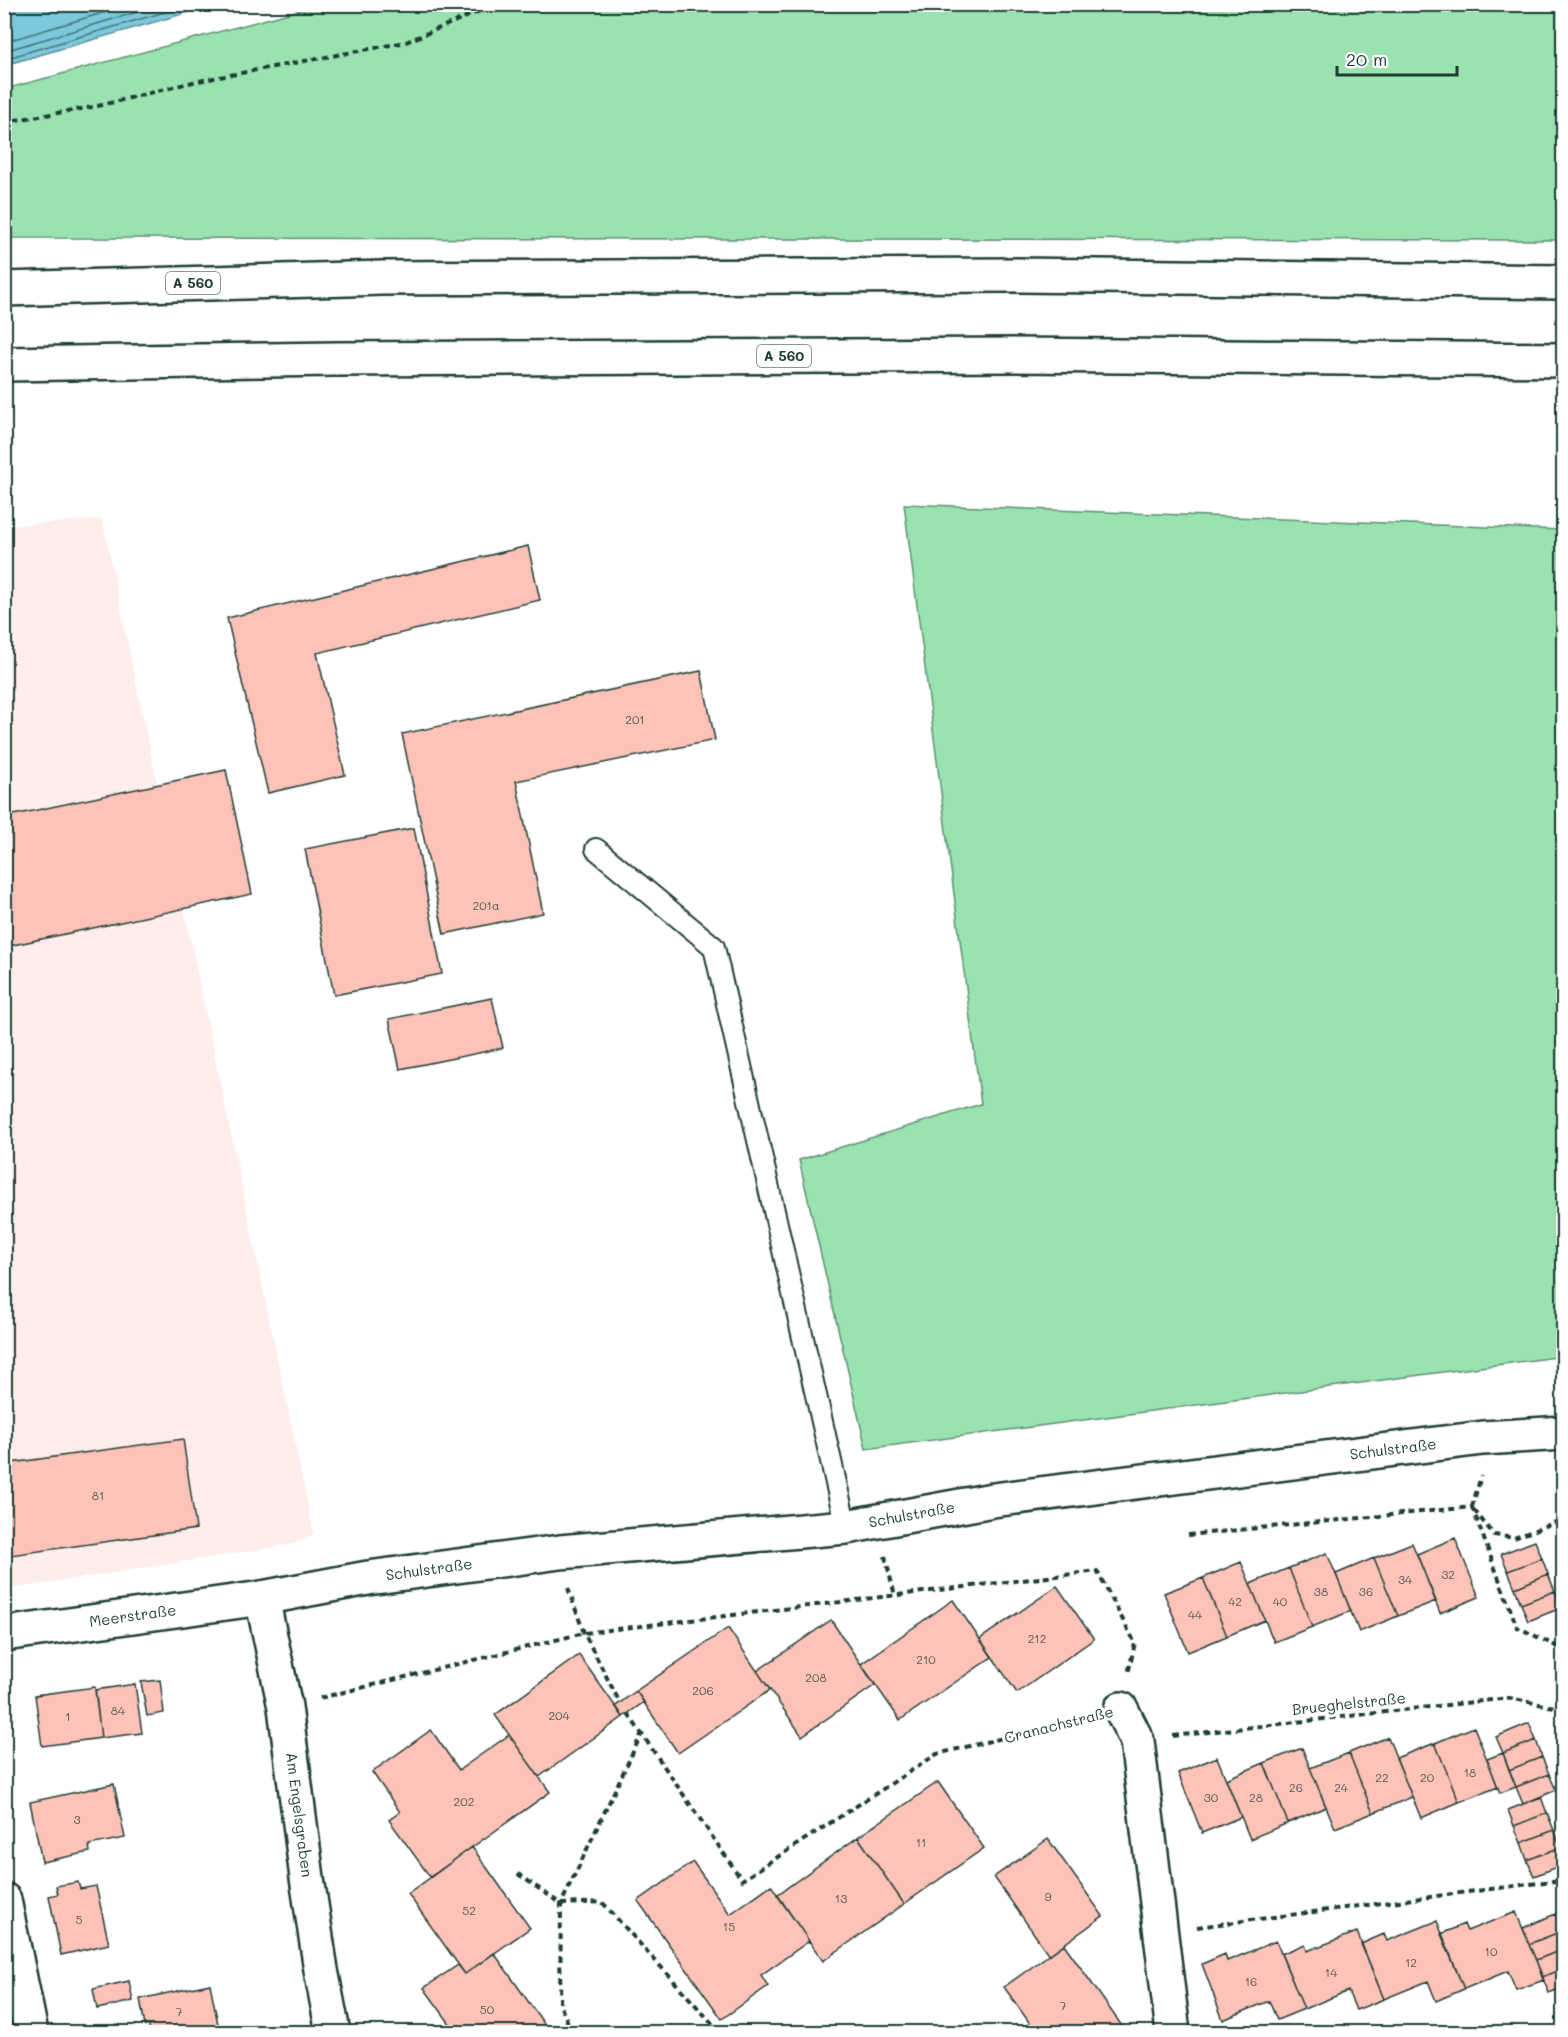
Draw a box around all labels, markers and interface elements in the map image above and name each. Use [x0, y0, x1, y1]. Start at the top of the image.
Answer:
scale bar [1337, 39, 1457, 77]
text: 20 m [1346, 47, 1387, 71]
road number: A 560 [166, 272, 220, 294]
road number: A 560 [757, 345, 811, 367]
house number: 201 [625, 711, 645, 727]
house number: 201a [473, 897, 499, 913]
street label: Schulstraße [1348, 1433, 1438, 1464]
house number: 81 [92, 1487, 104, 1503]
street label: Schulstraße [867, 1496, 956, 1532]
street label: Schulstraße [384, 1553, 474, 1585]
house number: 32 [1441, 1566, 1455, 1582]
house number: 34 [1398, 1571, 1412, 1587]
house number: 38 [1314, 1583, 1328, 1599]
house number: 36 [1359, 1583, 1373, 1599]
house number: 42 [1228, 1593, 1242, 1609]
house number: 40 [1273, 1593, 1288, 1609]
street label: Meerstraße [88, 1599, 177, 1631]
house number: 44 [1188, 1606, 1202, 1622]
house number: 212 [1028, 1630, 1046, 1646]
house number: 210 [916, 1651, 936, 1667]
house number: 208 [805, 1669, 827, 1685]
house number: 206 [692, 1682, 714, 1698]
street label: Brueghelstraße [1291, 1687, 1407, 1719]
street label: Cranachstraße [1002, 1701, 1116, 1747]
house number: 84 [111, 1702, 125, 1718]
house number: 204 [548, 1707, 570, 1723]
house number: 1 [65, 1708, 71, 1724]
street label: Am Engelsgraben [282, 1751, 318, 1878]
house number: 18 [1464, 1764, 1476, 1780]
house number: 22 [1375, 1769, 1389, 1785]
house number: 20 [1420, 1769, 1435, 1785]
house number: 26 [1289, 1779, 1303, 1795]
house number: 24 [1334, 1779, 1348, 1795]
house number: 30 [1204, 1789, 1219, 1805]
house number: 28 [1249, 1789, 1263, 1805]
house number: 202 [454, 1793, 474, 1809]
house number: 3 [73, 1811, 81, 1827]
house number: 11 [916, 1834, 926, 1850]
house number: 9 [1044, 1888, 1052, 1904]
house number: 13 [835, 1890, 847, 1906]
house number: 52 [462, 1902, 476, 1918]
house number: 5 [76, 1911, 83, 1927]
house number: 15 [723, 1918, 735, 1934]
house number: 10 [1485, 1943, 1498, 1959]
house number: 12 [1405, 1954, 1417, 1970]
house number: 14 [1325, 1964, 1337, 1980]
house number: 16 [1245, 1973, 1257, 1989]
house number: 7 [1060, 1997, 1067, 2013]
house number: 50 [480, 2001, 495, 2017]
house number: 7 [176, 2003, 183, 2019]

